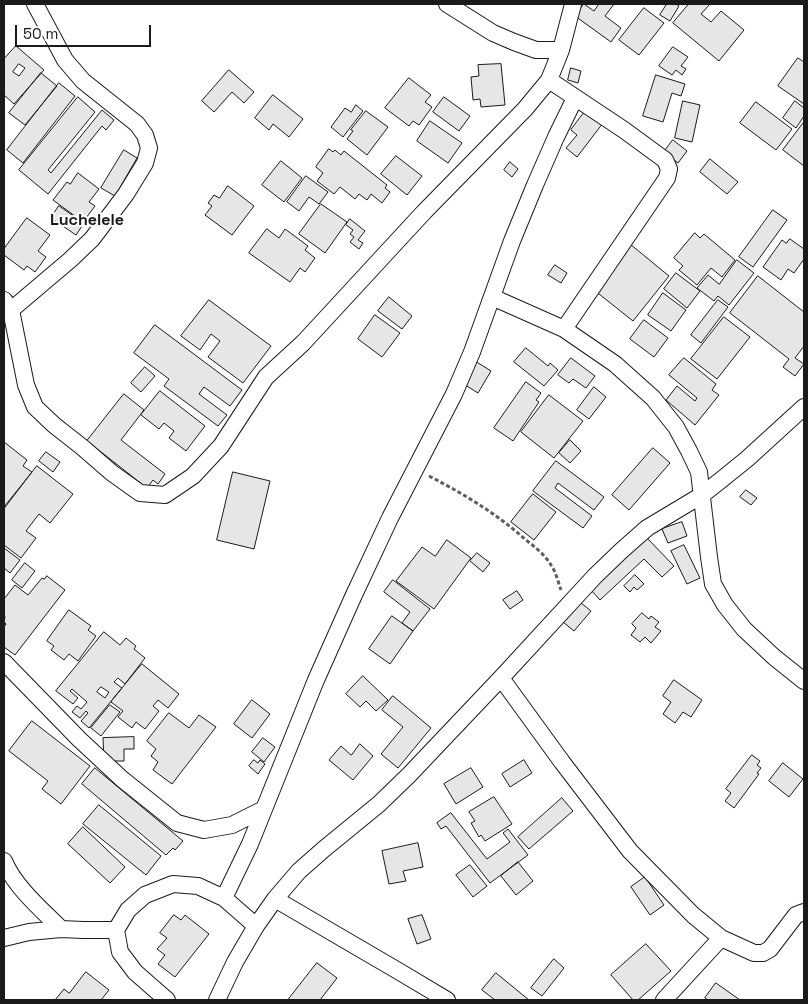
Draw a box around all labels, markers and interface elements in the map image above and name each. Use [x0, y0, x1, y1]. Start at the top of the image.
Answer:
scale bar [18, 15, 154, 47]
text: 50 m [23, 24, 58, 43]
district label: Luchelele [50, 211, 124, 231]

